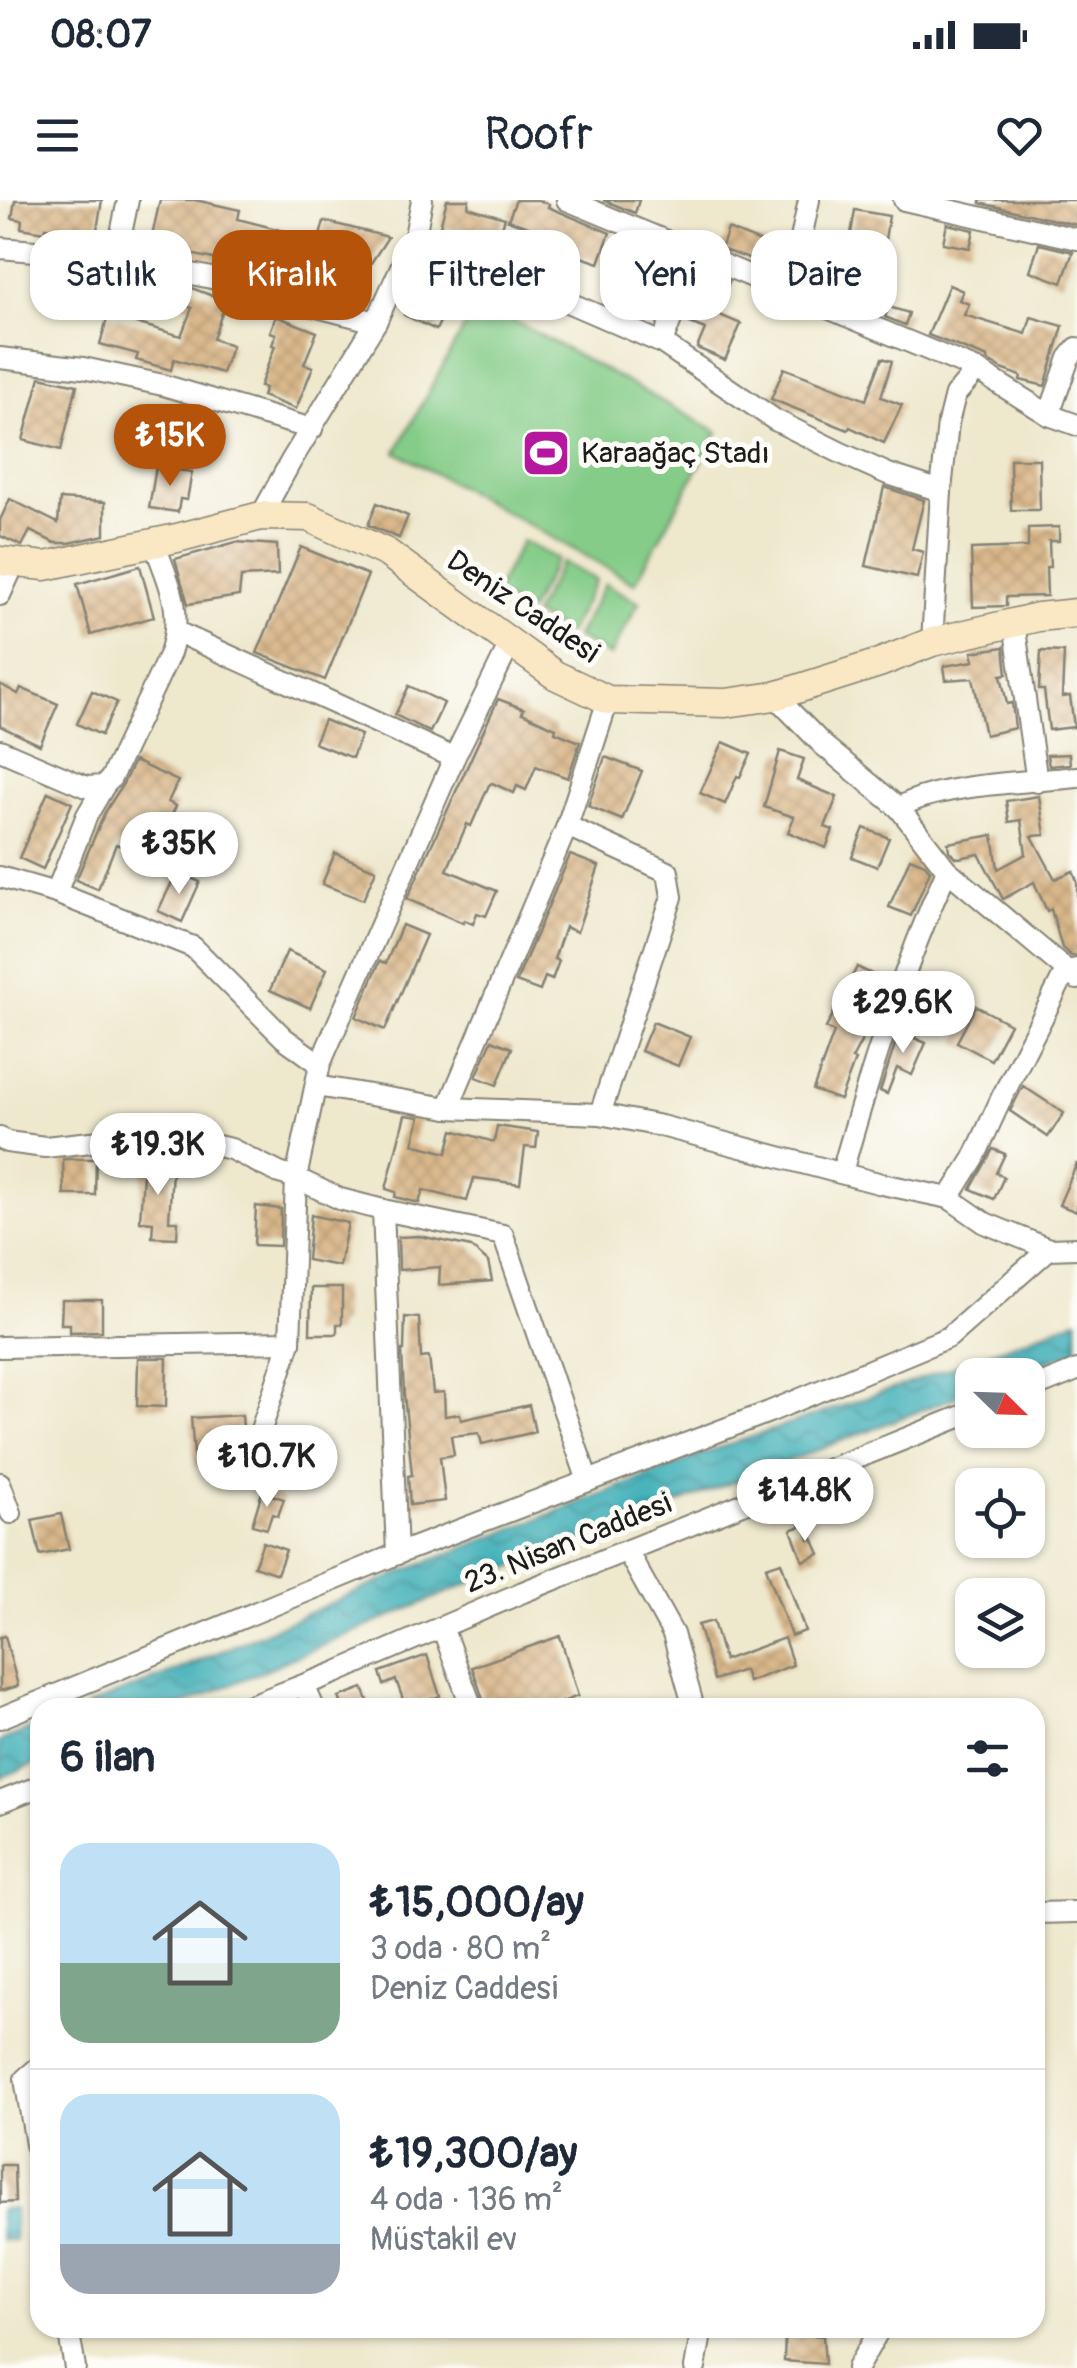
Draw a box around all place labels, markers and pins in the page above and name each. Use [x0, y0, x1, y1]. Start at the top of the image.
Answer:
pin: ₺15K [111, 404, 229, 489]
sports icon: Karaağaç Stadı [520, 427, 572, 479]
place label: Karaağaç Stadı [581, 435, 770, 472]
pin: ₺35K [120, 812, 238, 897]
pin: ₺29.6K [822, 971, 984, 1056]
pin: ₺19.3K [77, 1113, 239, 1198]
pin: ₺10.7K [186, 1425, 348, 1510]
pin: ₺14.8K [724, 1459, 886, 1544]

